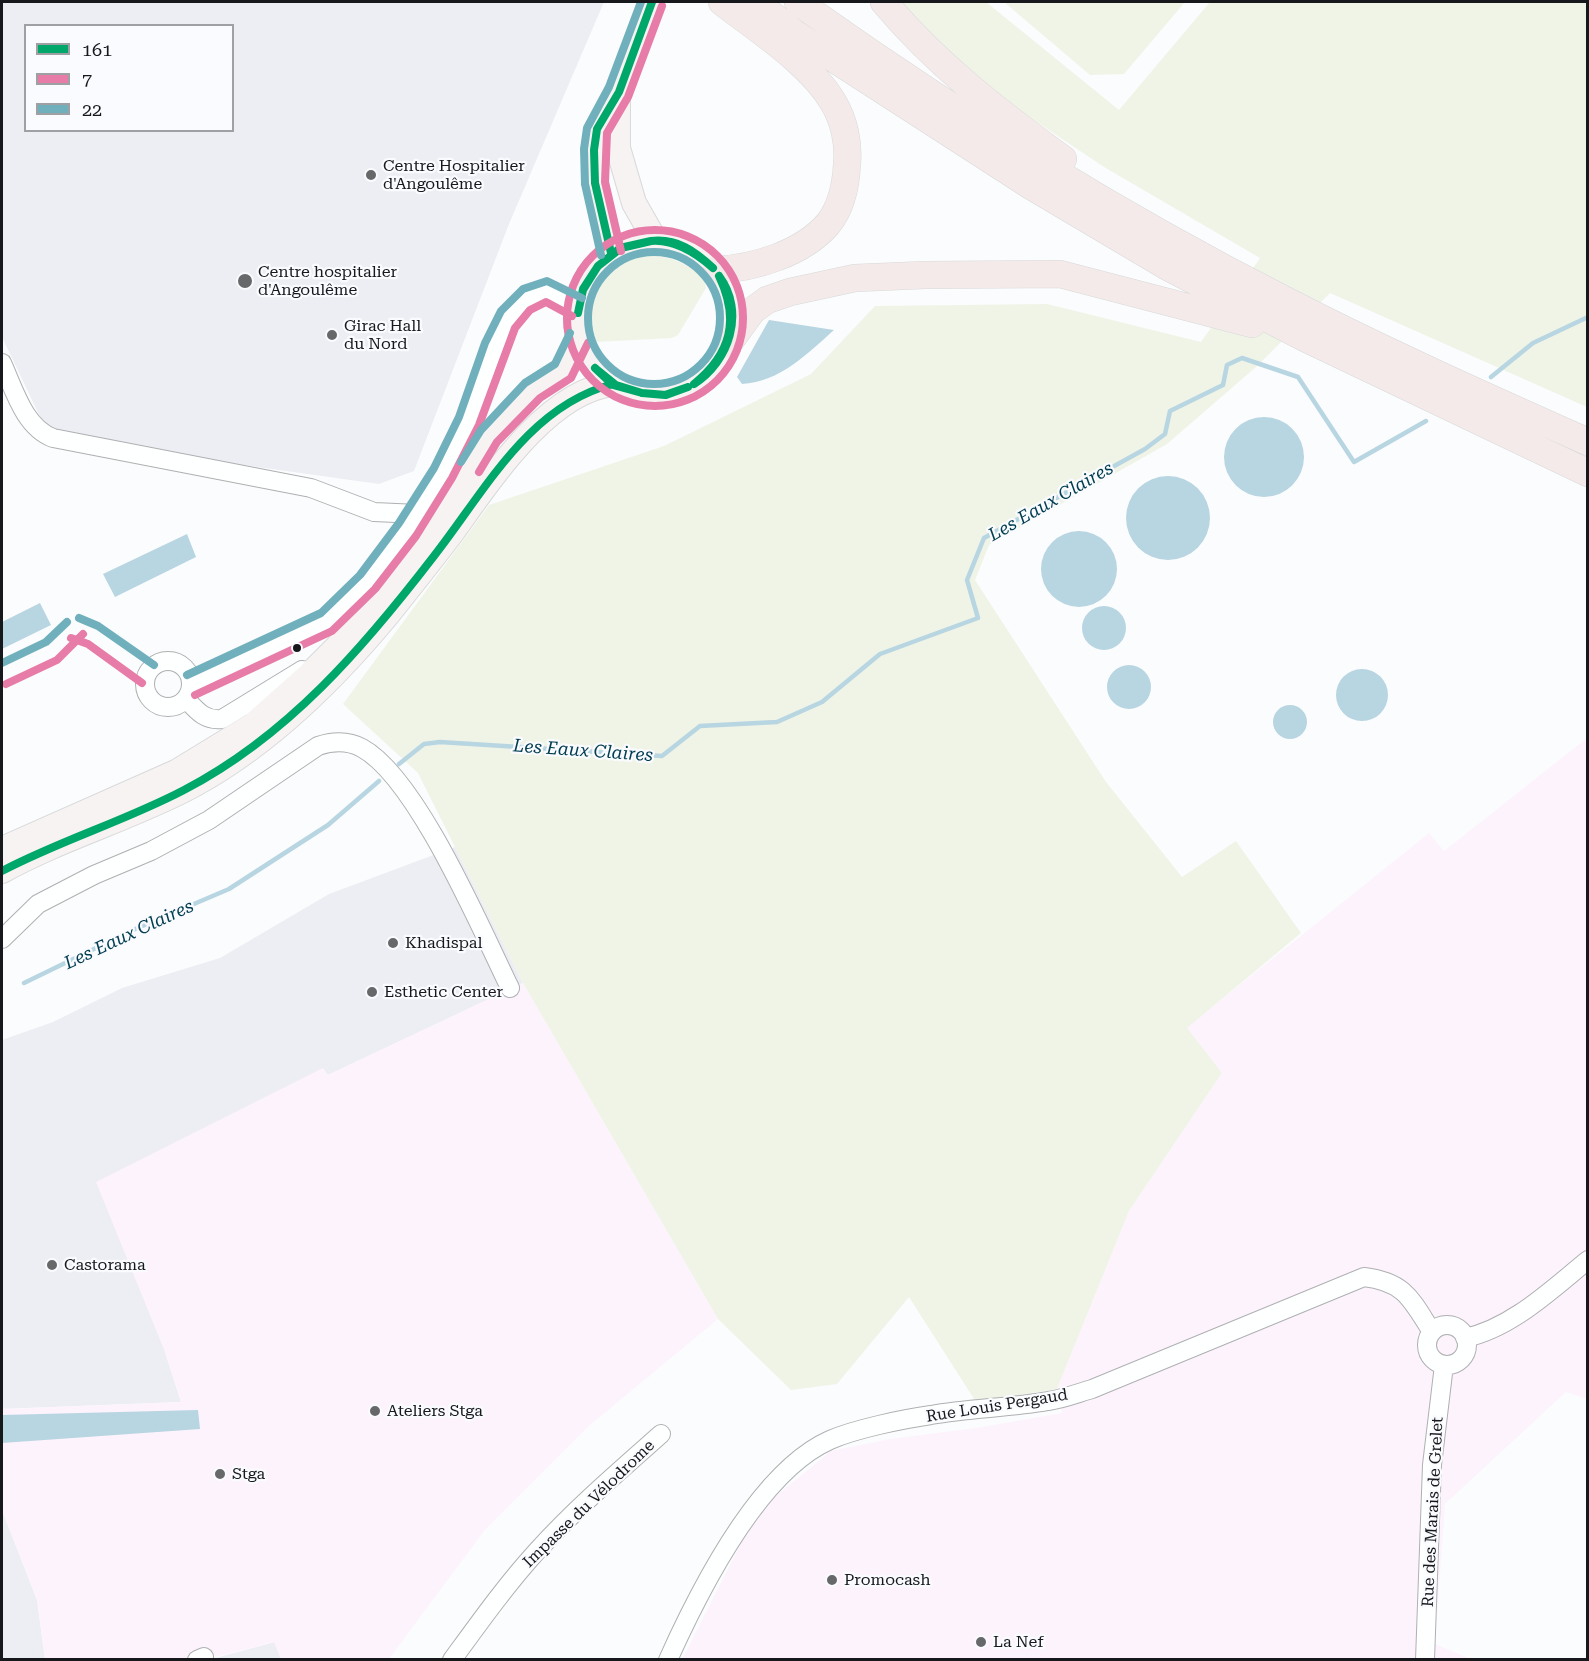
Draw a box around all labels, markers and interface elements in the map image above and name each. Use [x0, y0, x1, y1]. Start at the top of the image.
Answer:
legend [24, 24, 234, 132]
text: 161 [82, 39, 112, 60]
text: 7 [82, 69, 92, 90]
text: 22 [82, 99, 102, 120]
place label: Centre Hospitalier d'Angoulême [383, 156, 525, 194]
marker: Centre Hospitalier d'Angoulême [364, 168, 378, 182]
place label: Centre hospitalier d'Angoulême [258, 262, 397, 300]
marker: Centre hospitalier d'Angoulême [236, 272, 254, 290]
place label: Girac Hall du Nord [344, 316, 421, 354]
marker: Girac Hall du Nord [325, 328, 339, 342]
water label: Les Eaux Claires [985, 458, 1117, 546]
unlabelled marker [291, 642, 303, 654]
water label: Les Eaux Claires [512, 735, 654, 767]
water label: Les Eaux Claires [61, 896, 197, 974]
place label: Khadispal [405, 933, 482, 953]
marker: Khadispal [386, 936, 400, 950]
place label: Esthetic Center [384, 982, 503, 1002]
marker: Esthetic Center [365, 985, 379, 999]
place label: Castorama [64, 1255, 146, 1275]
marker: Castorama [45, 1258, 59, 1272]
street label: Rue Louis Pergaud [925, 1385, 1069, 1427]
place label: Ateliers Stga [387, 1401, 483, 1421]
marker: Ateliers Stga [368, 1404, 382, 1418]
street label: Rue des Marais de Grelet [1418, 1416, 1448, 1608]
street label: Impasse du Vélodrome [519, 1436, 659, 1572]
place label: Stga [232, 1464, 265, 1484]
marker: Stga [213, 1467, 227, 1481]
place label: Promocash [844, 1570, 931, 1590]
marker: Promocash [825, 1573, 839, 1587]
place label: La Nef [993, 1632, 1043, 1652]
marker: La Nef [974, 1635, 988, 1649]

